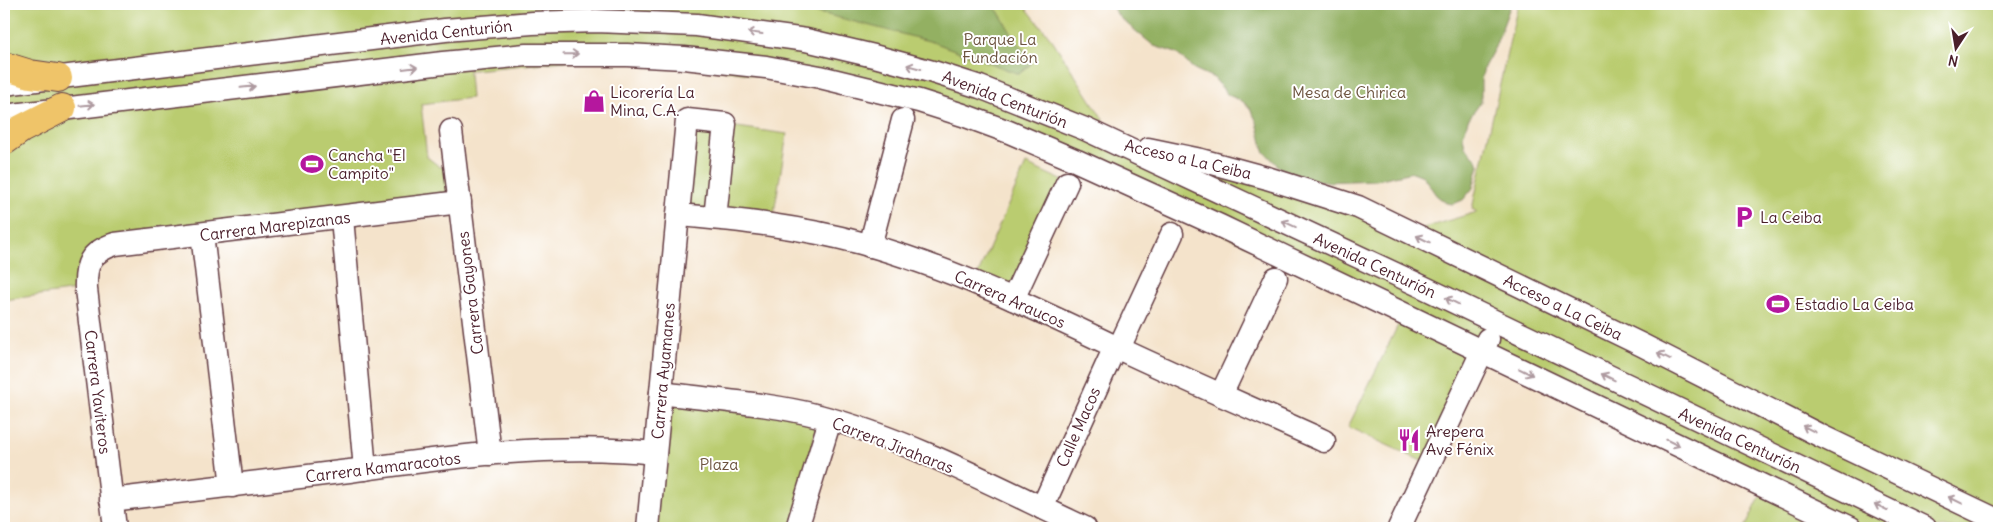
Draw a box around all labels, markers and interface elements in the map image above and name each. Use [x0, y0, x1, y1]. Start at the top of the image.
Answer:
street label: Avenida Centurión [379, 15, 513, 49]
north arrow [1930, 22, 1980, 72]
one-way arrow [747, 28, 763, 38]
park label: Parque La Fundación [962, 29, 1038, 67]
one-way arrow [563, 49, 579, 59]
text: N [1947, 51, 1960, 71]
one-way arrow [906, 61, 922, 71]
one-way arrow [401, 62, 417, 72]
street label: Avenida Centurión [939, 66, 1071, 132]
one-way arrow [240, 82, 256, 92]
place label: Licorería La Mina, C.A. [610, 82, 695, 120]
park label: Mesa de Chirica [1292, 82, 1406, 102]
shop icon: Licorería La Mina, C.A. [581, 88, 607, 114]
one-way arrow [79, 100, 95, 110]
street label: Acceso a La Ceiba [1123, 135, 1253, 183]
place label: Cancha "El Campito" [328, 145, 406, 183]
sports icon: Cancha "El Campito" [299, 151, 325, 177]
parking icon: La Ceiba [1731, 204, 1757, 230]
street label: Carrera Marepizanas [198, 207, 352, 245]
place label: La Ceiba [1760, 207, 1822, 227]
one-way arrow [1282, 219, 1297, 229]
street label: Avenida Centurión [1311, 228, 1439, 302]
street label: Carrera Gayones [453, 230, 487, 356]
one-way arrow [1416, 233, 1431, 243]
street label: Carrera Araucos [951, 266, 1069, 332]
street label: Acceso a La Ceiba [1500, 270, 1626, 344]
sports icon: Estadio La Ceiba [1765, 291, 1791, 317]
place label: Estadio La Ceiba [1795, 294, 1914, 314]
one-way arrow [1445, 296, 1460, 305]
street label: Carrera Ayamanes [647, 302, 679, 440]
street label: Carrera Yaviteros [80, 329, 116, 455]
one-way arrow [1656, 351, 1671, 361]
one-way arrow [1518, 368, 1533, 378]
one-way arrow [1601, 372, 1616, 381]
street label: Calle Macos [1052, 384, 1104, 470]
street label: Avenida Centurión [1676, 403, 1804, 477]
street label: Carrera Jiraharas [829, 413, 957, 477]
place label: Arepera Ave Fénix [1426, 421, 1494, 459]
one-way arrow [1802, 424, 1817, 434]
restaurant icon: Arepera Ave Fénix [1396, 427, 1422, 453]
one-way arrow [1665, 438, 1680, 448]
street label: Carrera Kamaracotos [304, 448, 462, 486]
park label: Plaza [699, 454, 739, 474]
one-way arrow [1948, 495, 1963, 504]
one-way arrow [1874, 502, 1889, 511]

